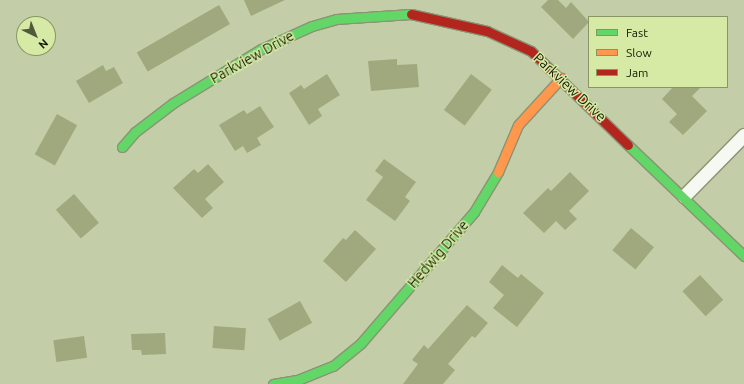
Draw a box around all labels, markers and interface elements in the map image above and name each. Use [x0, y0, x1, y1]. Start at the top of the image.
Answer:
north arrow [16, 16, 56, 56]
legend [588, 16, 728, 88]
text: Fast [626, 26, 648, 39]
street label: Parkview Drive [207, 27, 297, 87]
text: N [36, 37, 51, 51]
text: Slow [626, 46, 652, 59]
street label: Parkview Drive [530, 49, 610, 125]
text: Jam [626, 66, 648, 79]
street label: Hedwig Drive [404, 217, 472, 291]

